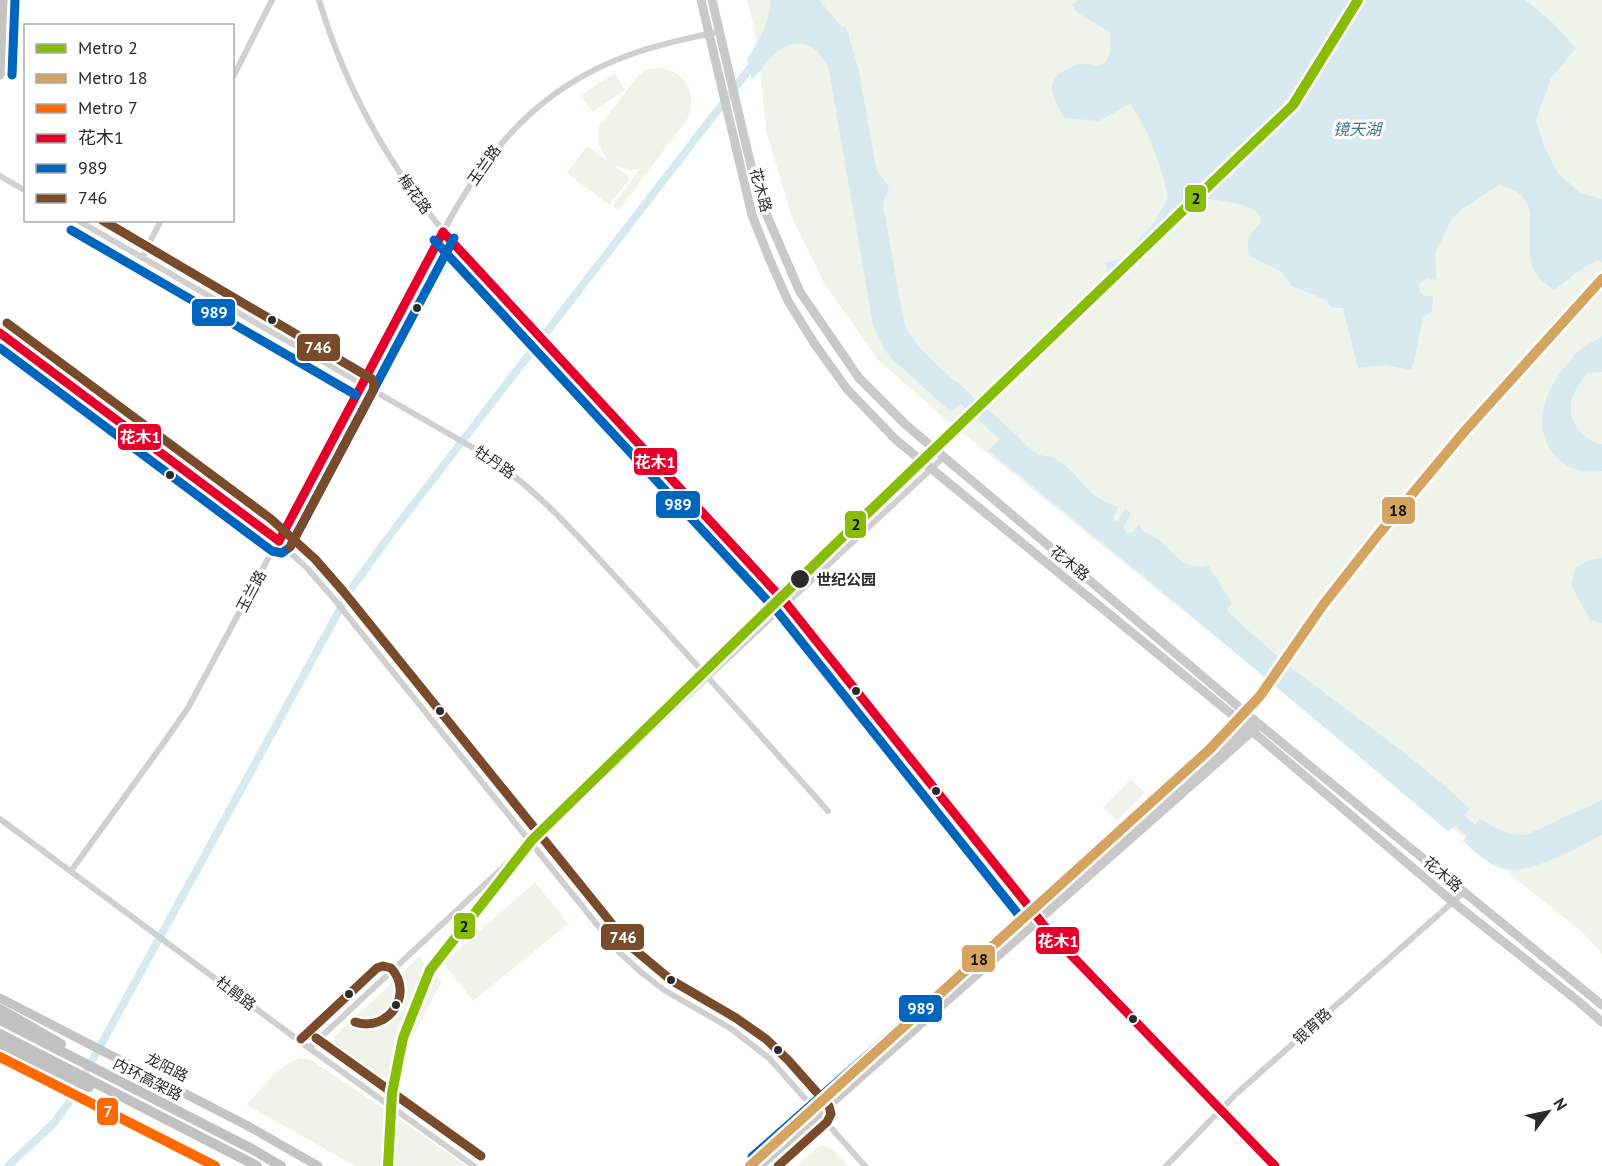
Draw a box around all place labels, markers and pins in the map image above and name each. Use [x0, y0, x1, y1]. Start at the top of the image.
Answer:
unlabelled marker [411, 302, 423, 314]
unlabelled marker [266, 314, 278, 326]
unlabelled marker [164, 469, 176, 481]
marker: 世纪公园 [789, 568, 811, 590]
place label: 世纪公园 [816, 570, 876, 589]
unlabelled marker [850, 685, 862, 697]
unlabelled marker [434, 705, 446, 717]
unlabelled marker [930, 785, 942, 797]
unlabelled marker [665, 974, 677, 986]
unlabelled marker [343, 988, 355, 1000]
unlabelled marker [390, 999, 402, 1011]
unlabelled marker [1127, 1013, 1139, 1025]
unlabelled marker [772, 1044, 784, 1056]

